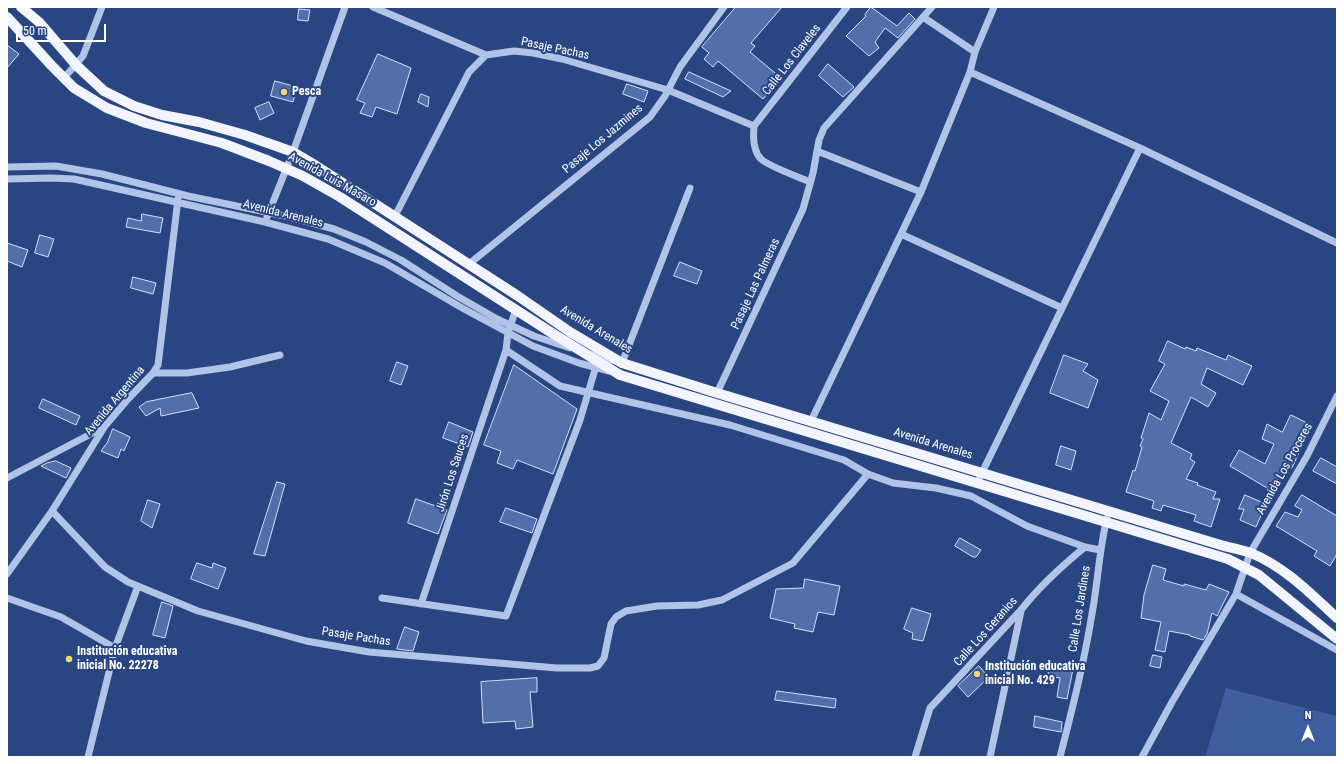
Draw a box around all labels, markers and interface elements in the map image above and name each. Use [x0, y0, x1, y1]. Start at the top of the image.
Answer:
scale bar [18, 16, 108, 42]
street label: Calle Los Claveles [760, 22, 824, 98]
text: 50 m [23, 24, 47, 38]
street label: Pasaje Pachas [520, 35, 590, 63]
place label: Pesca [292, 85, 321, 99]
marker: Pesca [279, 87, 289, 97]
street label: Pasaje Los Jazmines [560, 101, 646, 177]
street label: Avenida Luis Masaro [286, 150, 378, 210]
street label: Avenida Arenales [242, 197, 324, 231]
street label: Pasaje Las Palmeras [729, 236, 783, 332]
street label: Avenida Arenales [557, 303, 635, 357]
street label: Avenida Argentina [82, 363, 148, 439]
street label: Avenida Los Proceres [1254, 421, 1316, 517]
street label: Avenida Arenales [892, 425, 974, 463]
street label: Jirón Los Sauces [434, 432, 472, 514]
street label: Calle Los Jardines [1066, 565, 1094, 653]
street label: Calle Los Geranios [951, 594, 1021, 670]
street label: Pasaje Pachas [321, 624, 391, 650]
place label: Institución educativa inicial No. 22278 [77, 645, 177, 673]
marker: Institución educativa inicial No. 22278 [64, 654, 74, 664]
place label: Institución educativa inicial No. 429 [985, 660, 1085, 688]
marker: Institución educativa inicial No. 429 [972, 669, 982, 679]
north arrow [1288, 708, 1328, 748]
text: N [1305, 709, 1311, 722]

